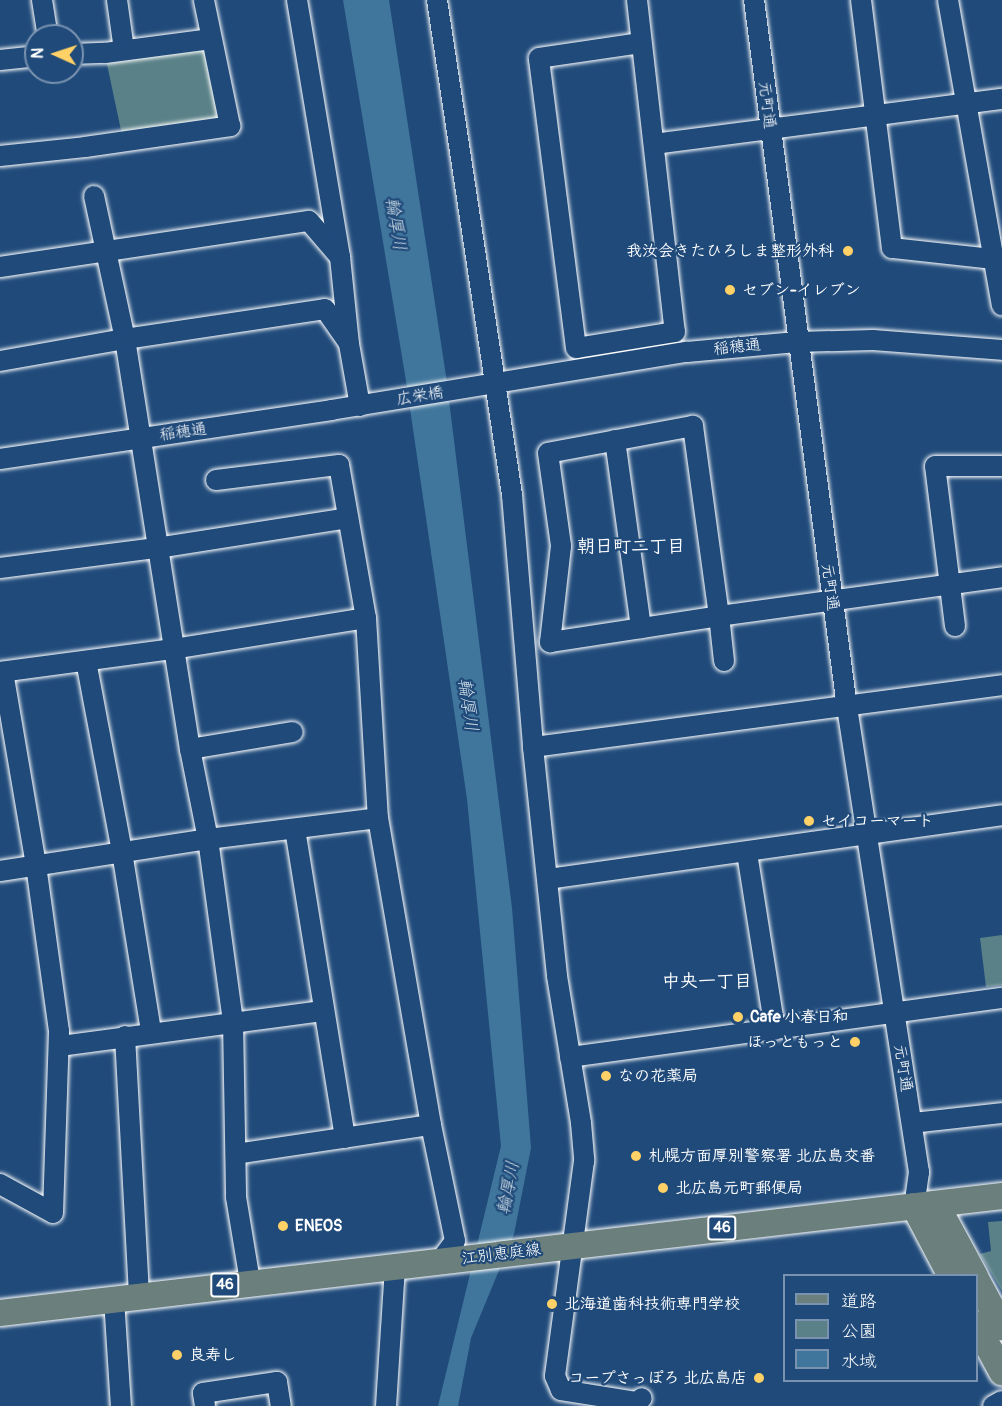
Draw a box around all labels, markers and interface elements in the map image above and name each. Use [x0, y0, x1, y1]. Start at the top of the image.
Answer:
north arrow [24, 24, 84, 84]
text: N [28, 47, 48, 59]
street label: 元町通 [755, 80, 779, 130]
water label: 輪厚川 [380, 196, 410, 252]
place label: 我汝会きたひろしま整形外科 [626, 241, 834, 261]
marker: 我汝会きたひろしま整形外科 [839, 242, 857, 260]
place label: セブン-イレブン [742, 280, 861, 300]
marker: セブン-イレブン [723, 283, 737, 297]
street label: 稲穂通 [712, 335, 762, 359]
street label: 広栄橋 [395, 383, 445, 409]
street label: 稲穂通 [158, 419, 208, 445]
district label: 朝日町二丁目 [577, 536, 685, 558]
street label: 元町通 [817, 562, 843, 612]
water label: 輪厚川 [453, 677, 481, 733]
place label: セイコーマート [821, 811, 933, 831]
marker: セイコーマート [802, 814, 816, 828]
district label: 中央一丁目 [662, 971, 752, 993]
place label: Cafe 小春日和 [750, 1007, 848, 1027]
marker: Cafe 小春日和 [731, 1010, 745, 1024]
place label: ほっともっと [747, 1032, 843, 1052]
marker: ほっともっと [848, 1035, 862, 1049]
street label: 元町通 [890, 1043, 916, 1093]
place label: なの花薬局 [618, 1066, 698, 1086]
marker: なの花薬局 [599, 1069, 613, 1083]
place label: 札幌方面厚別警察署 北広島交番 [648, 1146, 875, 1166]
marker: 札幌方面厚別警察署 北広島交番 [629, 1149, 643, 1163]
water label: 輪厚川 [493, 1159, 525, 1217]
place label: 北広島元町郵便局 [675, 1178, 803, 1198]
marker: 北広島元町郵便局 [656, 1181, 670, 1195]
place label: ENEOS [295, 1216, 342, 1236]
road number: 46 [707, 1216, 737, 1240]
marker: ENEOS [276, 1219, 290, 1233]
street label: 江別恵庭線 [460, 1240, 542, 1268]
road number: 46 [210, 1273, 240, 1297]
legend [783, 1274, 978, 1382]
text: 道路 [841, 1290, 877, 1313]
place label: 北海道歯科技術専門学校 [564, 1294, 740, 1314]
marker: 北海道歯科技術専門学校 [545, 1297, 559, 1311]
text: 公園 [841, 1320, 877, 1343]
place label: 良寿し [189, 1345, 237, 1365]
marker: 良寿し [170, 1348, 184, 1362]
text: 水域 [841, 1350, 877, 1373]
place label: コープさっぽろ 北広島店 [568, 1368, 747, 1388]
marker: コープさっぽろ 北広島店 [752, 1371, 766, 1385]

